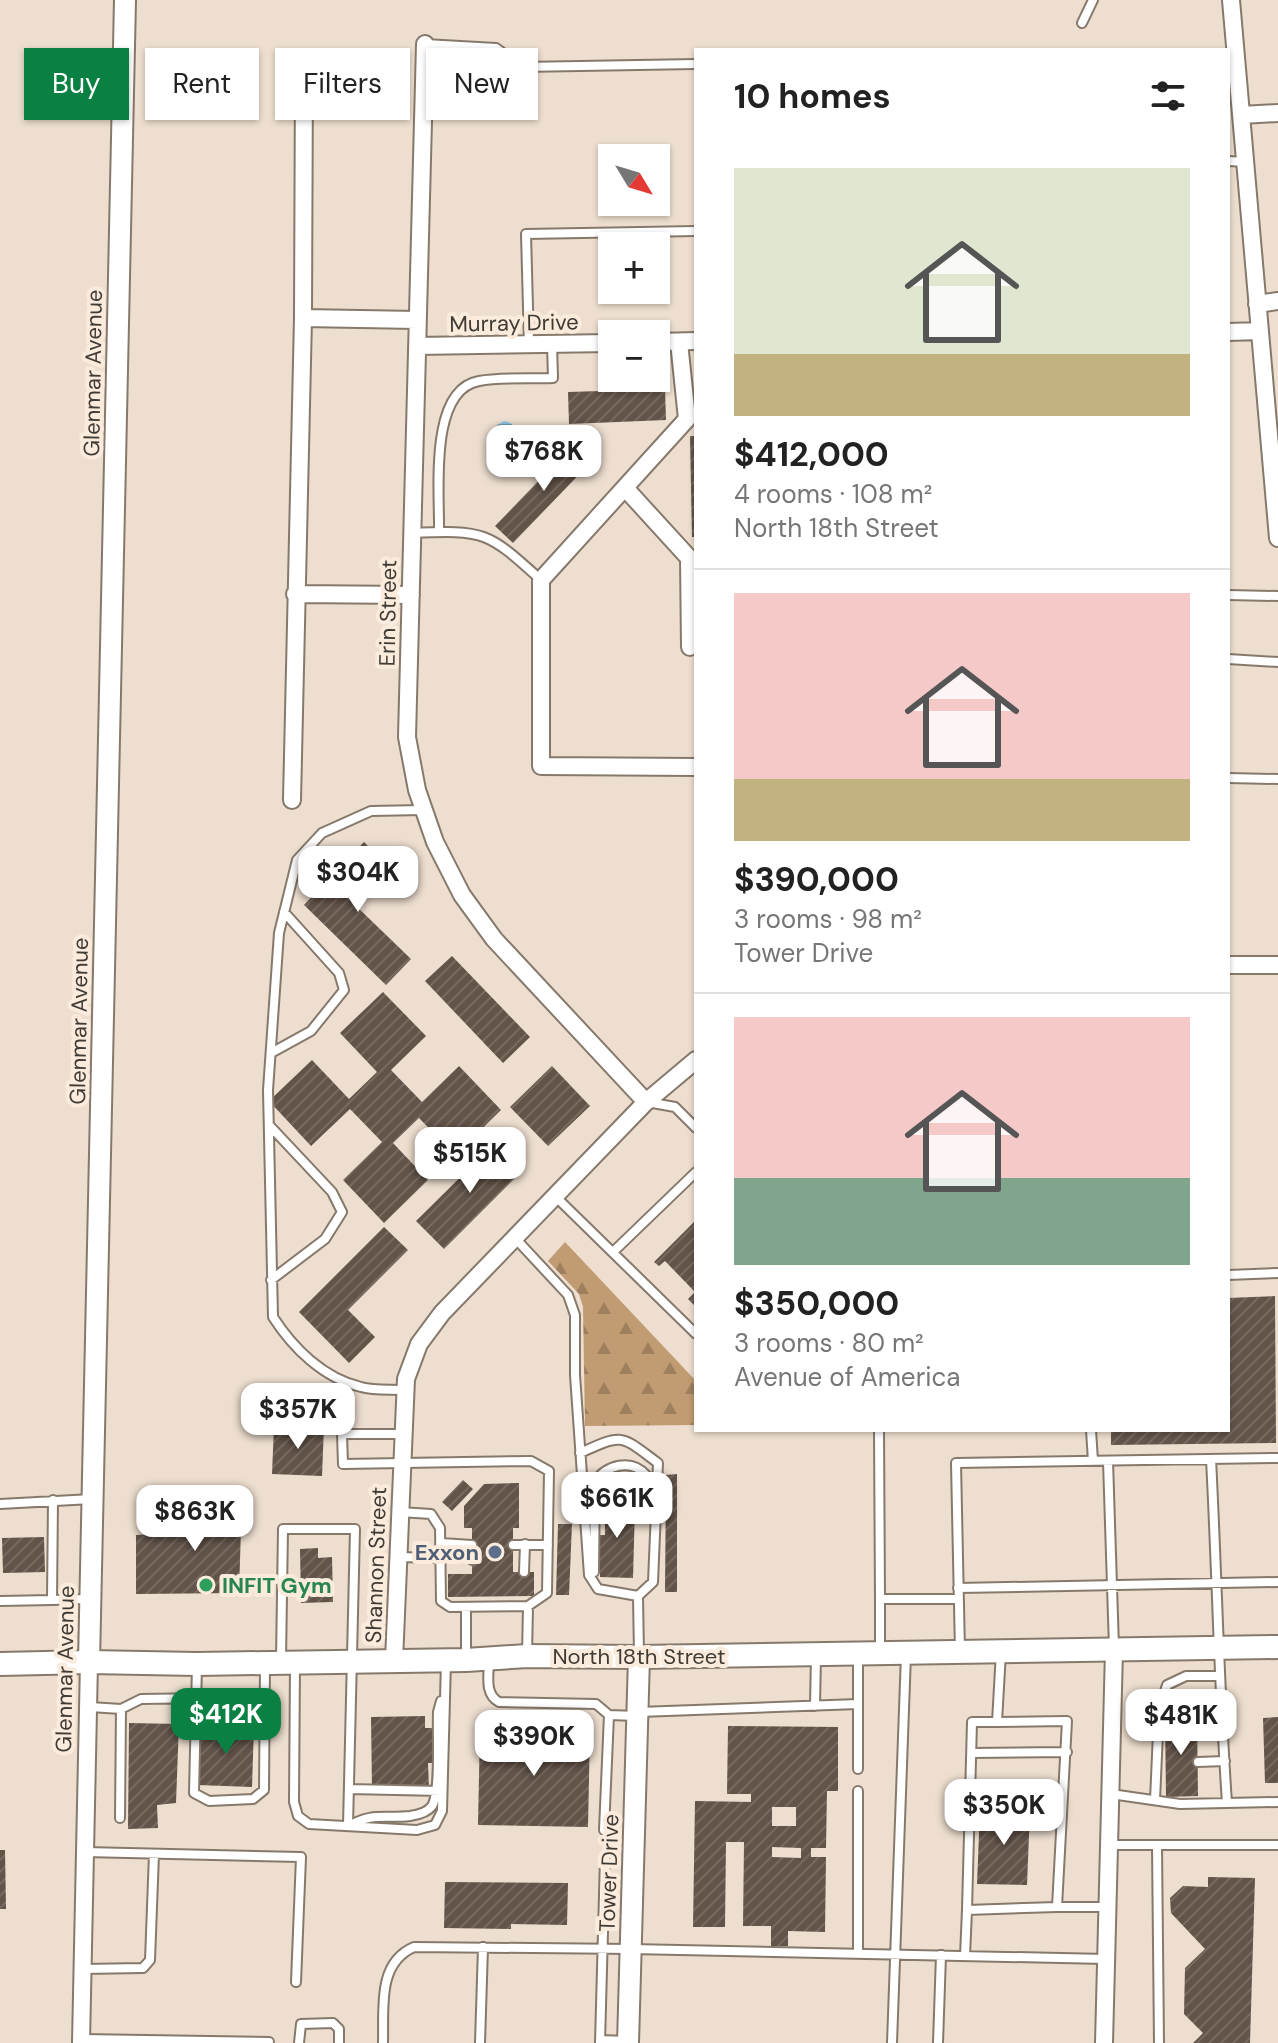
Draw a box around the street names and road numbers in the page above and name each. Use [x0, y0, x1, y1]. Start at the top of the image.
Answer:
street label: Glenmar Avenue [77, 289, 109, 457]
street label: Murray Drive [449, 307, 579, 339]
street label: Erin Street [373, 559, 403, 667]
street label: Glenmar Avenue [63, 937, 95, 1105]
street label: Shannon Street [359, 1486, 393, 1644]
street label: Glenmar Avenue [49, 1585, 81, 1753]
street label: North 18th Street [552, 1642, 726, 1671]
street label: Tower Drive [592, 1814, 626, 1932]

